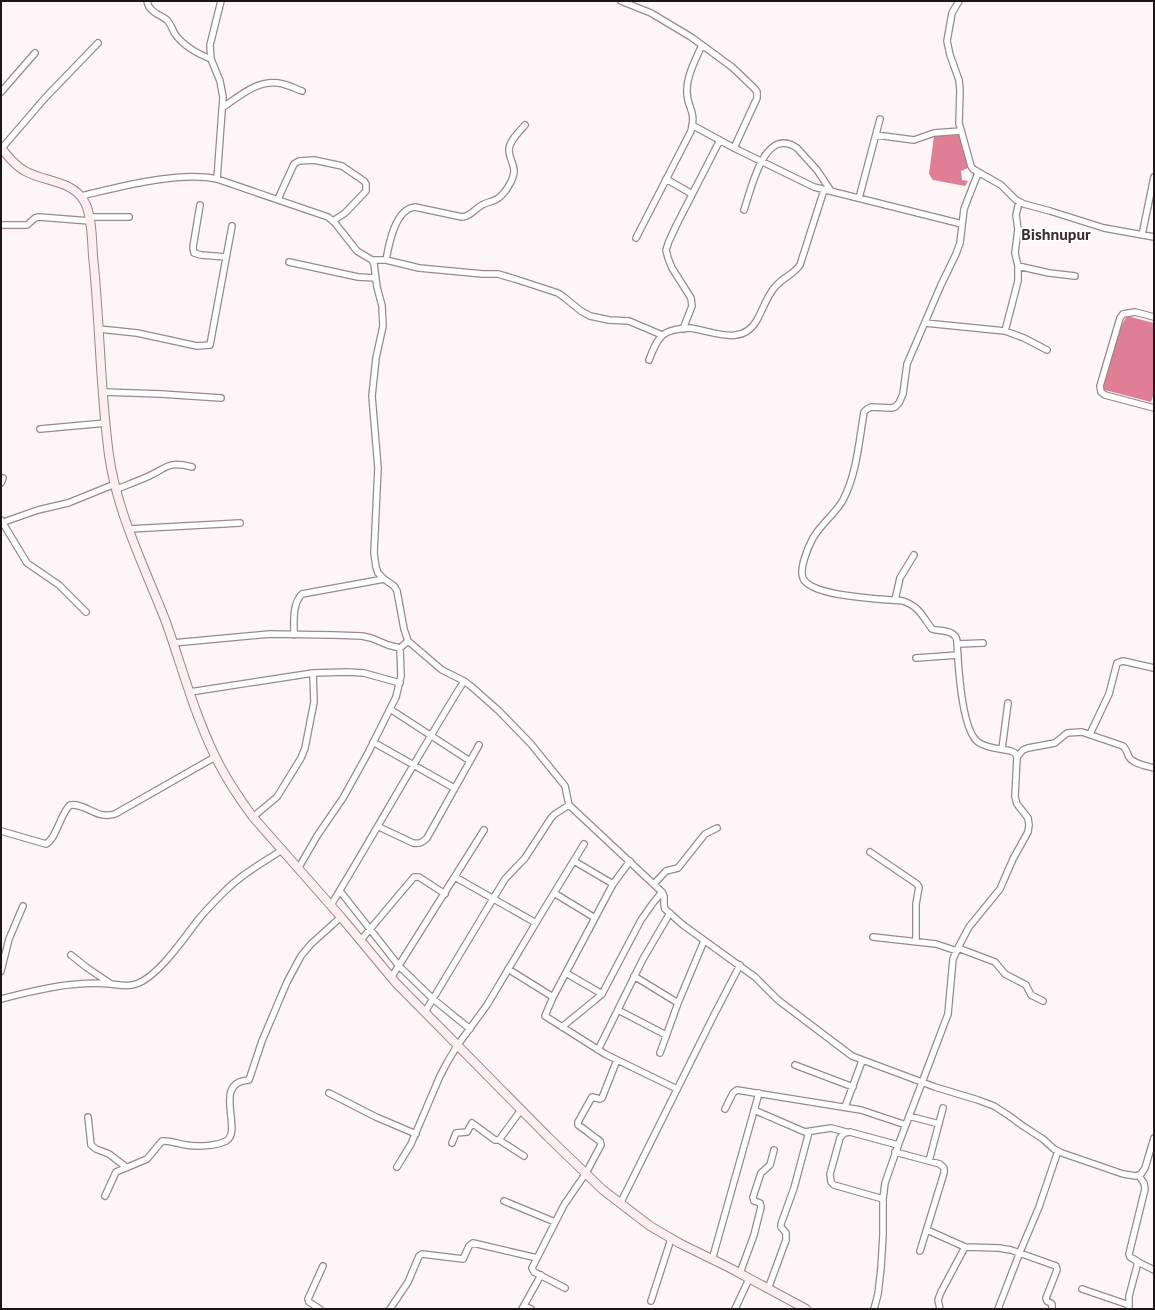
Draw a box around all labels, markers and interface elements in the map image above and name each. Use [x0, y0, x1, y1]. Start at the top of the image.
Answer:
district label: Bishnupur [1021, 224, 1091, 244]

